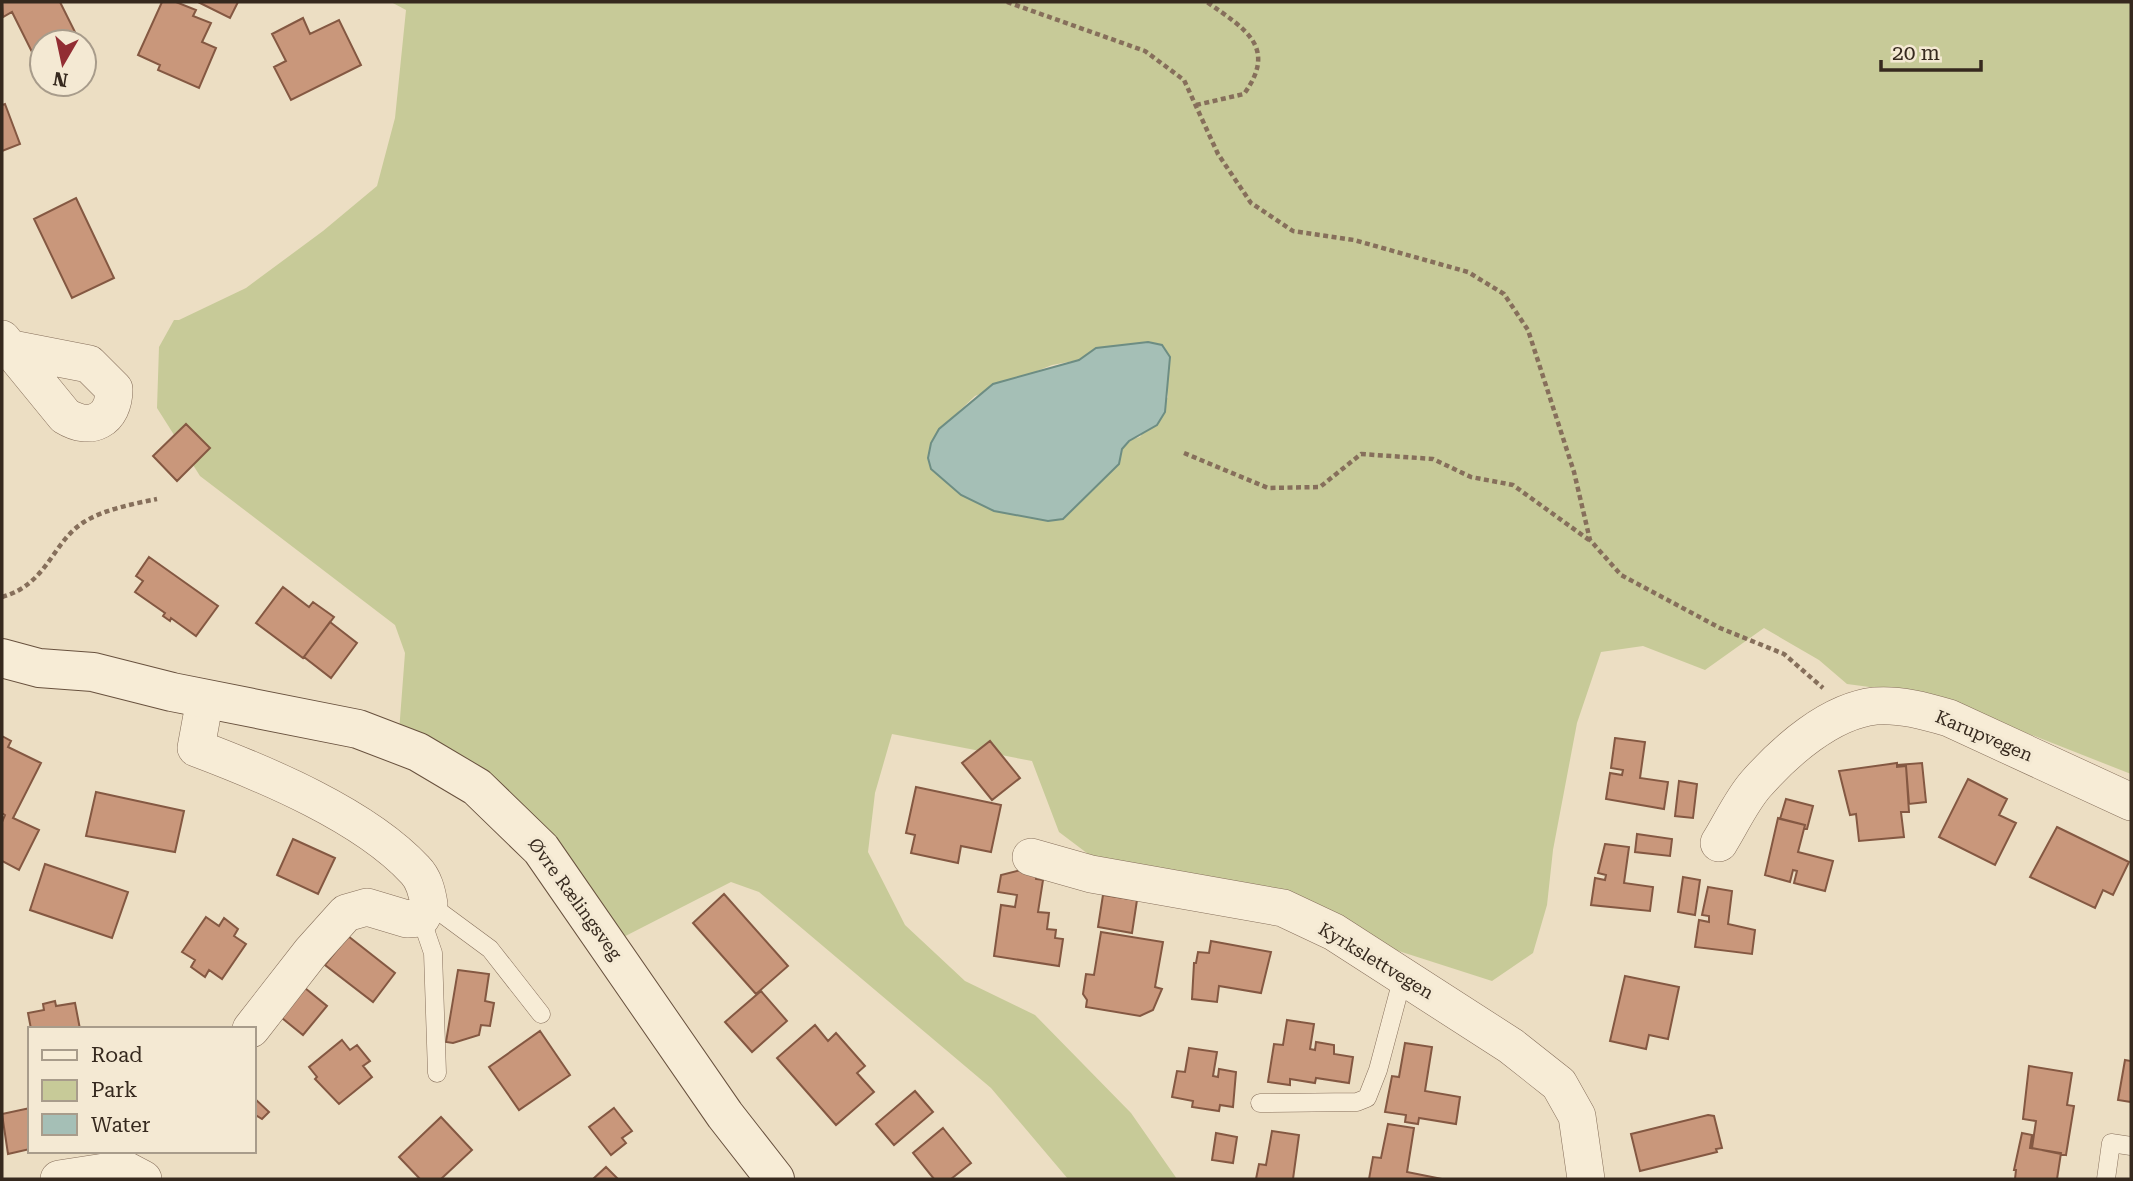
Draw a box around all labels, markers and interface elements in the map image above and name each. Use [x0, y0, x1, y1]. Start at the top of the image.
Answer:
north arrow [28, 28, 98, 98]
scale bar [1881, 28, 1981, 72]
text: 20 m [1892, 41, 1940, 65]
text: N [51, 67, 69, 92]
street label: Karupvegen [1932, 706, 2036, 766]
street label: Øvre Rælingsveg [524, 834, 627, 964]
street label: Kyrkslettvegen [1315, 918, 1438, 1003]
legend [28, 1027, 256, 1153]
text: Road [91, 1043, 143, 1067]
text: Park [91, 1078, 137, 1102]
text: Water [91, 1113, 151, 1137]

